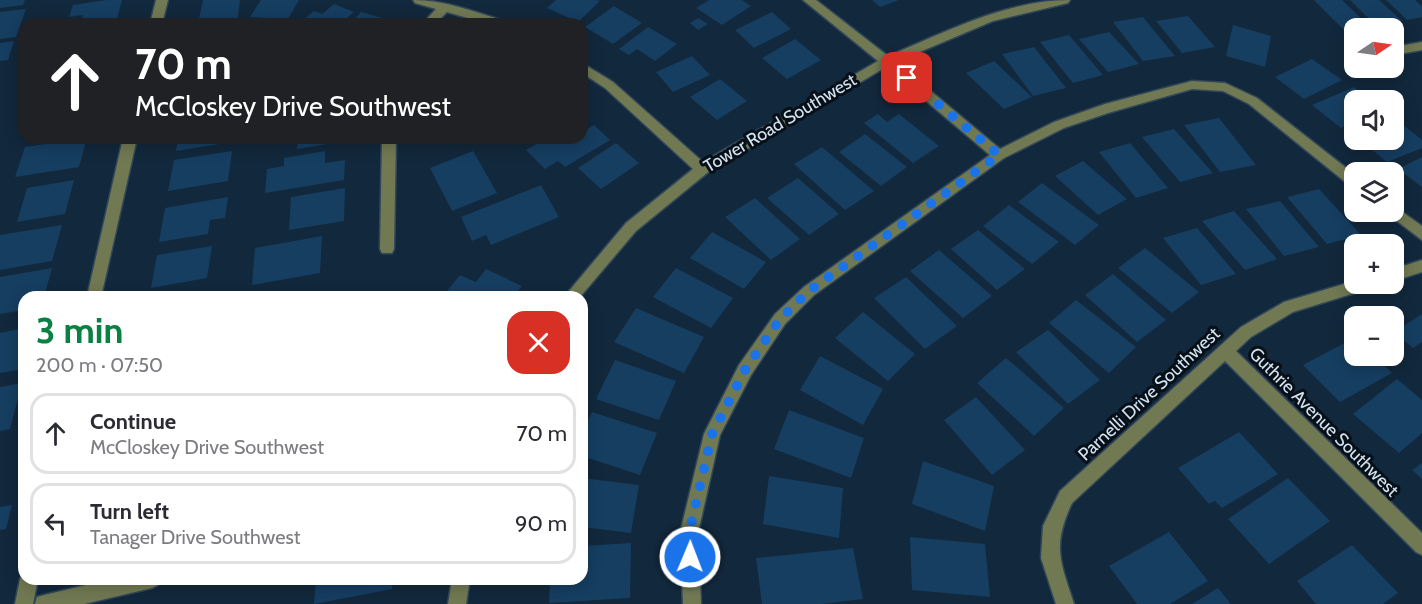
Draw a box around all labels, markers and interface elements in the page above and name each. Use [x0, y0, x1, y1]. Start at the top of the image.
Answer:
north arrow [1344, 18, 1404, 78]
map controls [1344, 18, 1404, 366]
text: 70 m [135, 38, 232, 90]
icon: ahead [36, 42, 114, 120]
pin [881, 52, 932, 103]
icon: arrive [890, 61, 923, 94]
street label: Tower Road Southwest [700, 69, 860, 177]
text: McCloskey Drive Southwest [135, 90, 451, 123]
button: sound [1344, 90, 1404, 150]
button: layers [1344, 162, 1404, 222]
button: + [1344, 234, 1404, 294]
button: − [1344, 306, 1404, 366]
text: 3 min [36, 308, 123, 352]
button: close [507, 311, 570, 374]
street label: Parnelli Drive Southwest [1074, 323, 1224, 465]
street label: Guthrie Avenue Southwest [1245, 343, 1403, 501]
text: 200 m · 07:50 [36, 353, 163, 377]
text: Continue [90, 408, 176, 435]
icon: ahead [39, 417, 72, 450]
text: 70 m [517, 420, 567, 447]
text: McCloskey Drive Southwest [90, 435, 324, 459]
text: Turn left [90, 498, 169, 525]
icon: left [39, 507, 72, 540]
text: 90 m [515, 510, 567, 537]
text: Tanager Drive Southwest [90, 525, 300, 549]
position arrow [658, 525, 722, 589]

